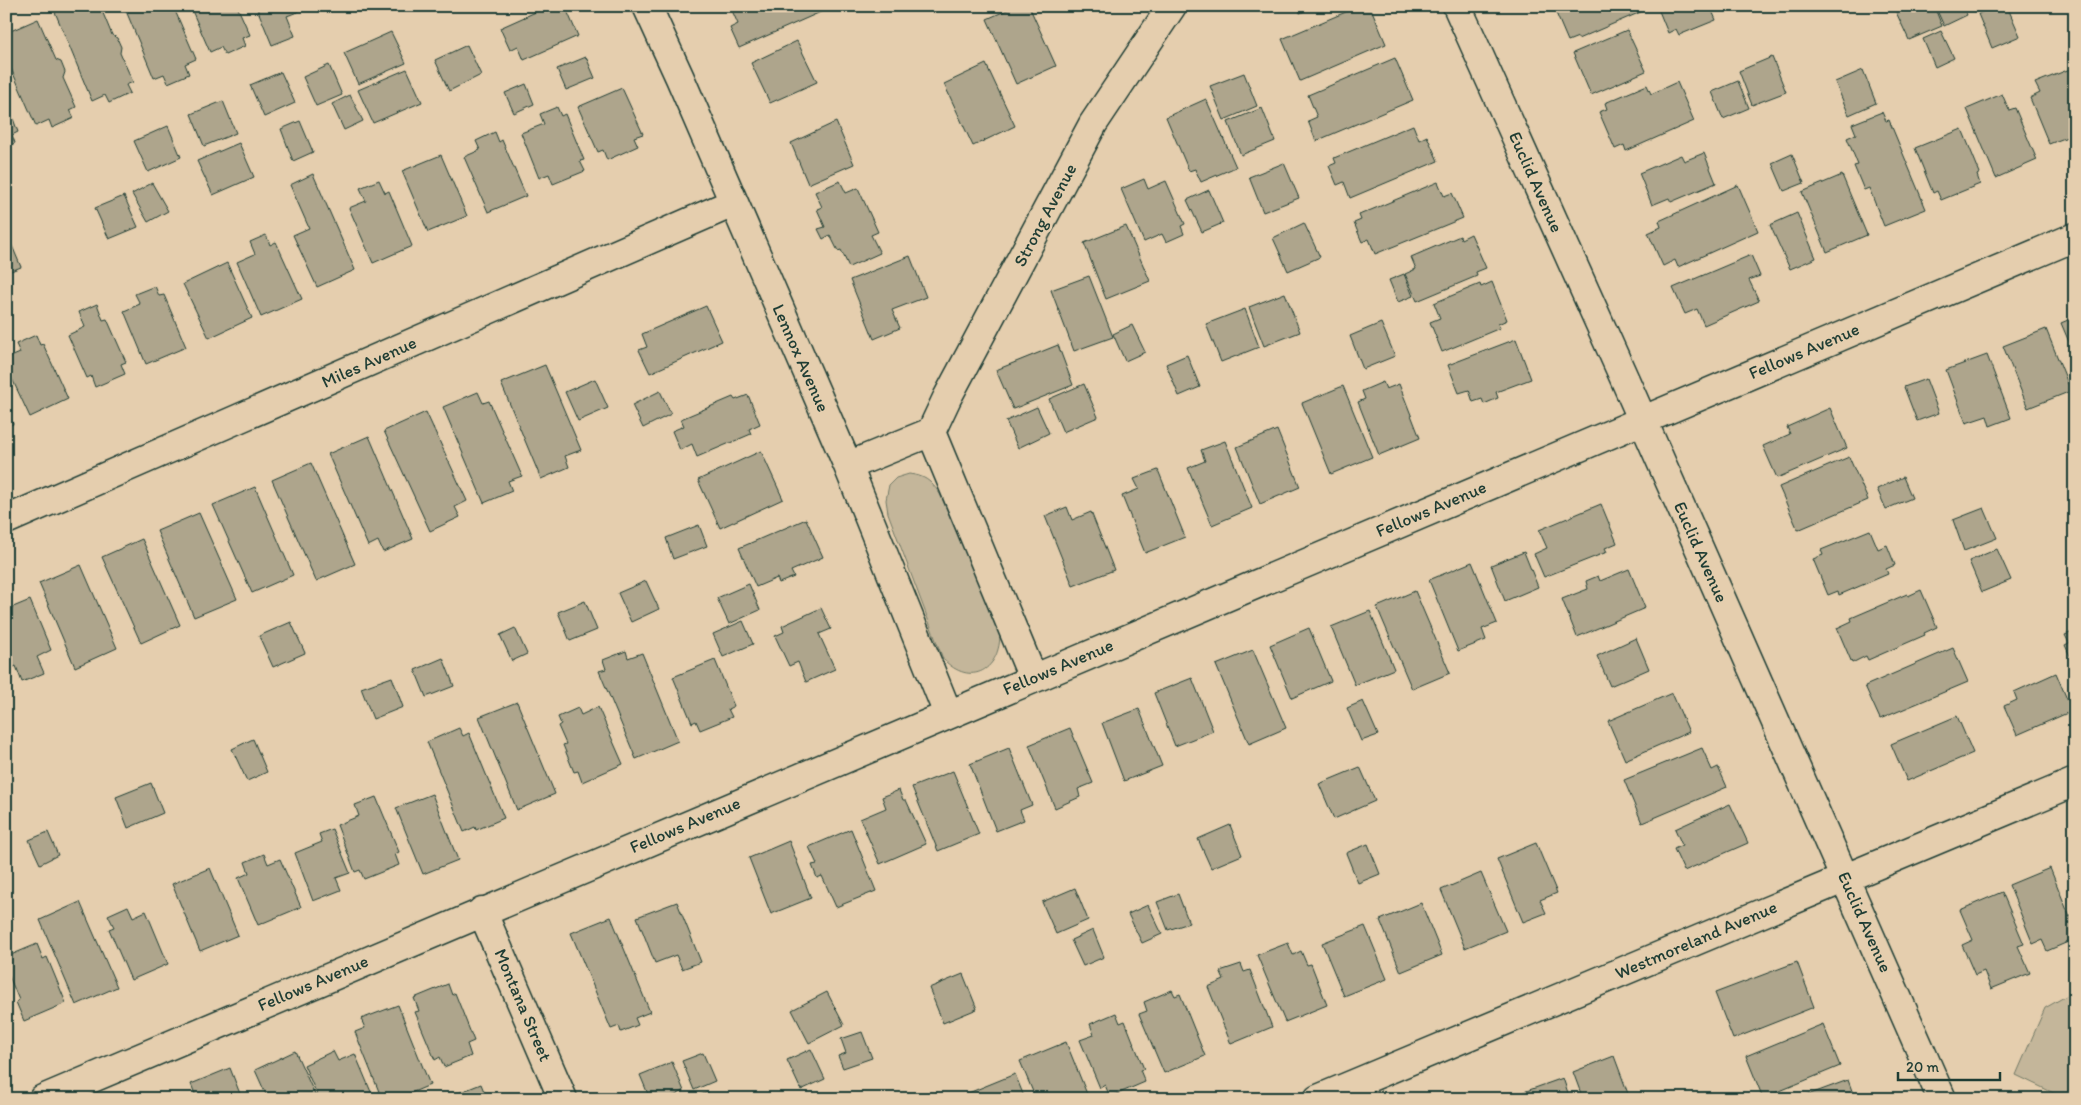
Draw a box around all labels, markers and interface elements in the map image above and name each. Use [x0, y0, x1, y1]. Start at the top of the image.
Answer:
street label: Euclid Avenue [1504, 128, 1568, 236]
street label: Strong Avenue [1009, 160, 1081, 270]
street label: Lennox Avenue [767, 301, 835, 415]
street label: Fellows Avenue [1745, 318, 1863, 384]
street label: Miles Avenue [318, 331, 420, 393]
street label: Fellows Avenue [1372, 476, 1490, 542]
street label: Euclid Avenue [1669, 498, 1733, 606]
street label: Fellows Avenue [999, 634, 1117, 700]
street label: Fellows Avenue [626, 792, 744, 858]
street label: Euclid Avenue [1833, 868, 1897, 976]
street label: Westmoreland Avenue [1612, 896, 1780, 984]
street label: Montana Street [489, 945, 557, 1065]
street label: Fellows Avenue [254, 950, 372, 1016]
scale bar [1898, 1050, 2001, 1082]
text: 20 m [1906, 1058, 1940, 1076]

